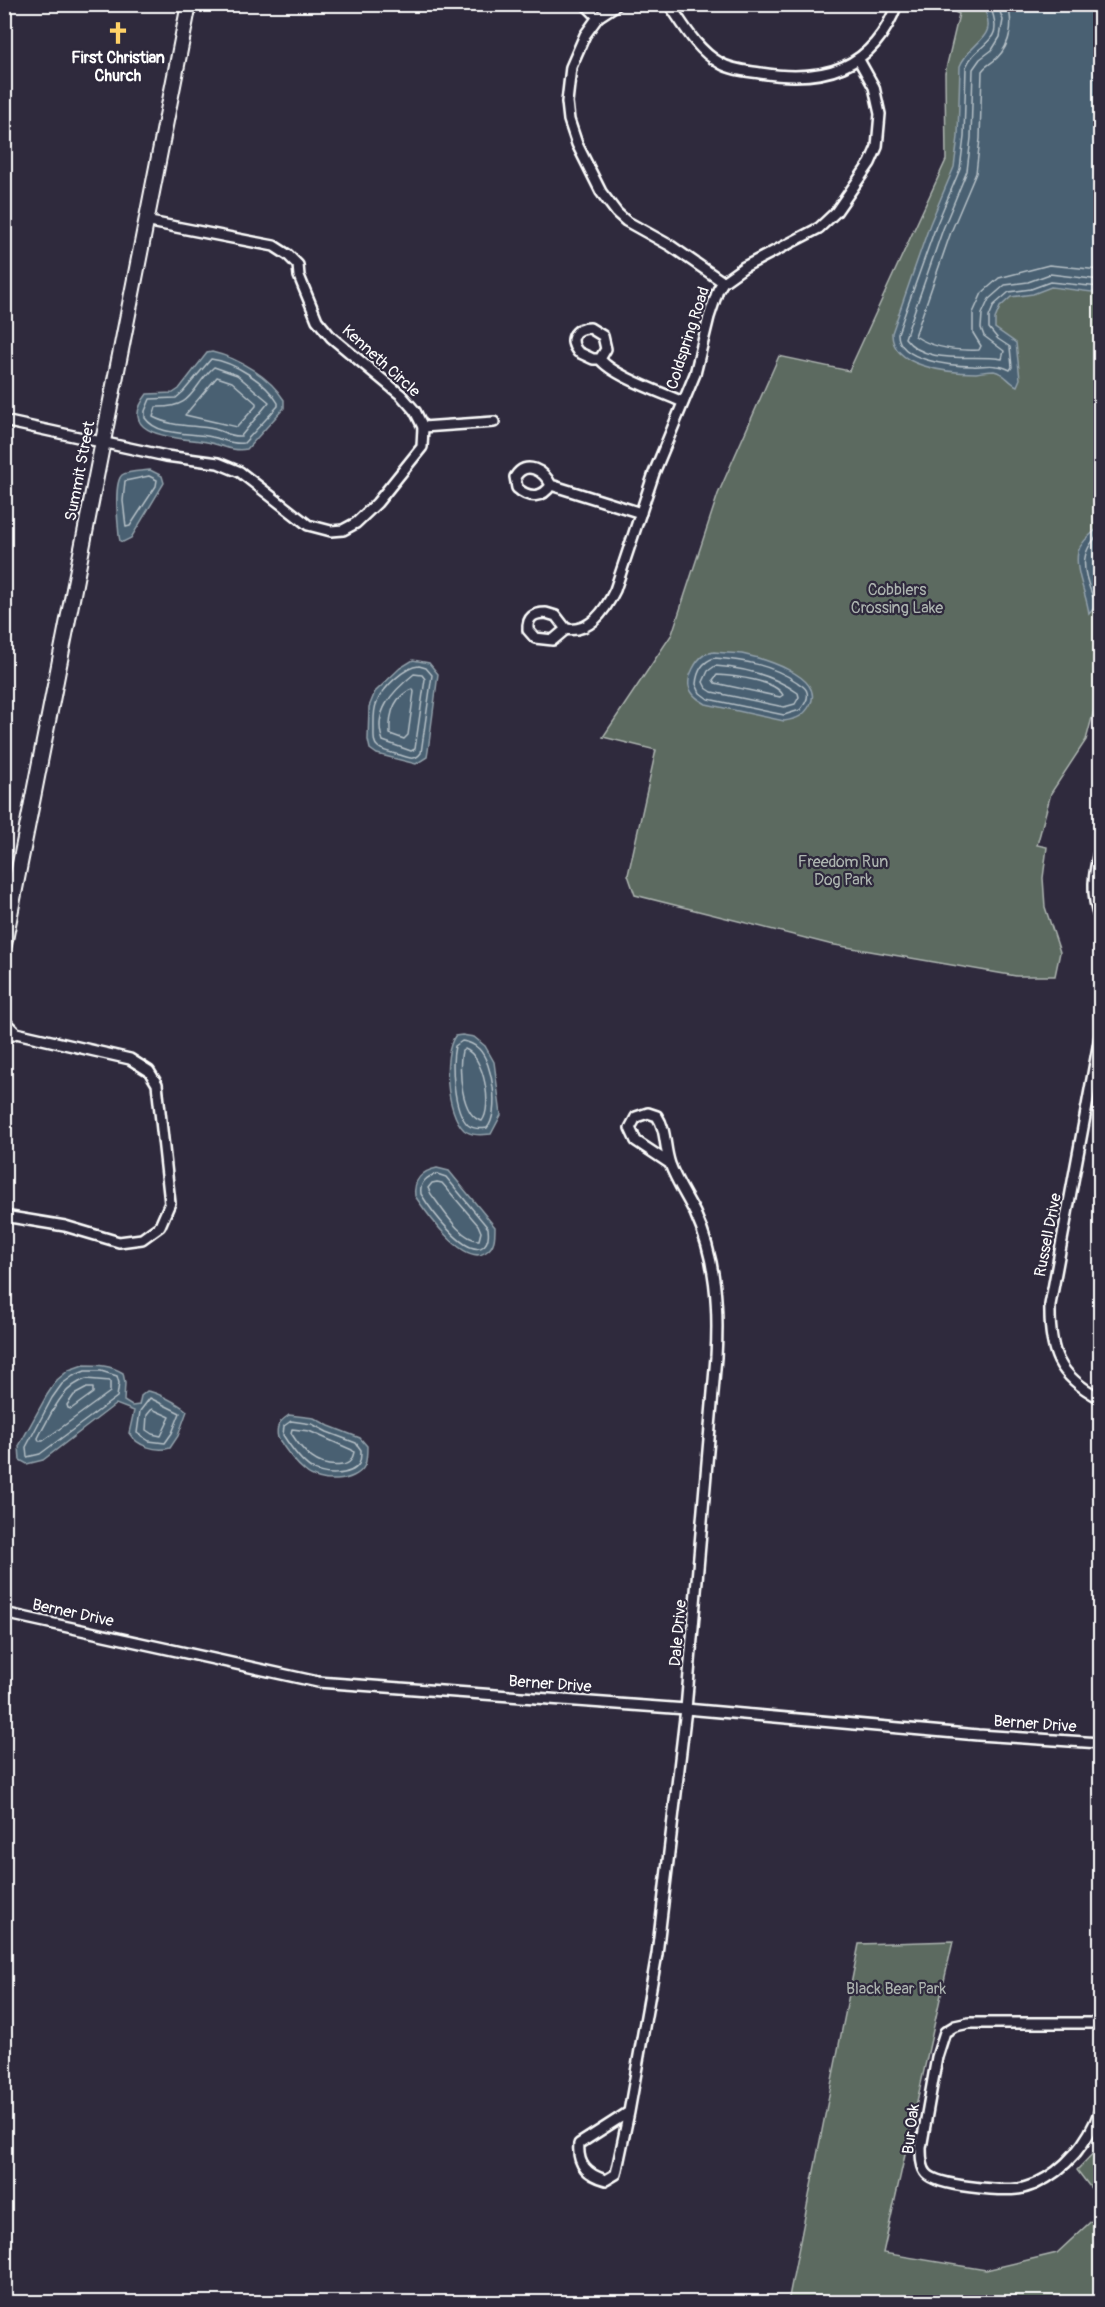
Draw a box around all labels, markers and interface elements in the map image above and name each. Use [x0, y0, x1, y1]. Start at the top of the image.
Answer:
church icon: First Christian Church [105, 20, 131, 46]
place label: First Christian Church [71, 48, 165, 86]
street label: Coldspring Road [662, 284, 714, 392]
street label: Kenneth Circle [338, 320, 425, 402]
street label: Summit Street [61, 419, 100, 523]
park label: Cobblers Crossing Lake [851, 580, 943, 618]
park label: Freedom Run Dog Park [798, 852, 888, 890]
street label: Russell Drive [1030, 1191, 1066, 1279]
street label: Berner Drive [30, 1595, 116, 1631]
street label: Dale Drive [665, 1599, 691, 1667]
street label: Berner Drive [508, 1671, 592, 1697]
street label: Berner Drive [993, 1711, 1077, 1737]
park label: Black Bear Park [846, 1979, 946, 1999]
street label: Bur Oak [898, 2102, 924, 2155]

